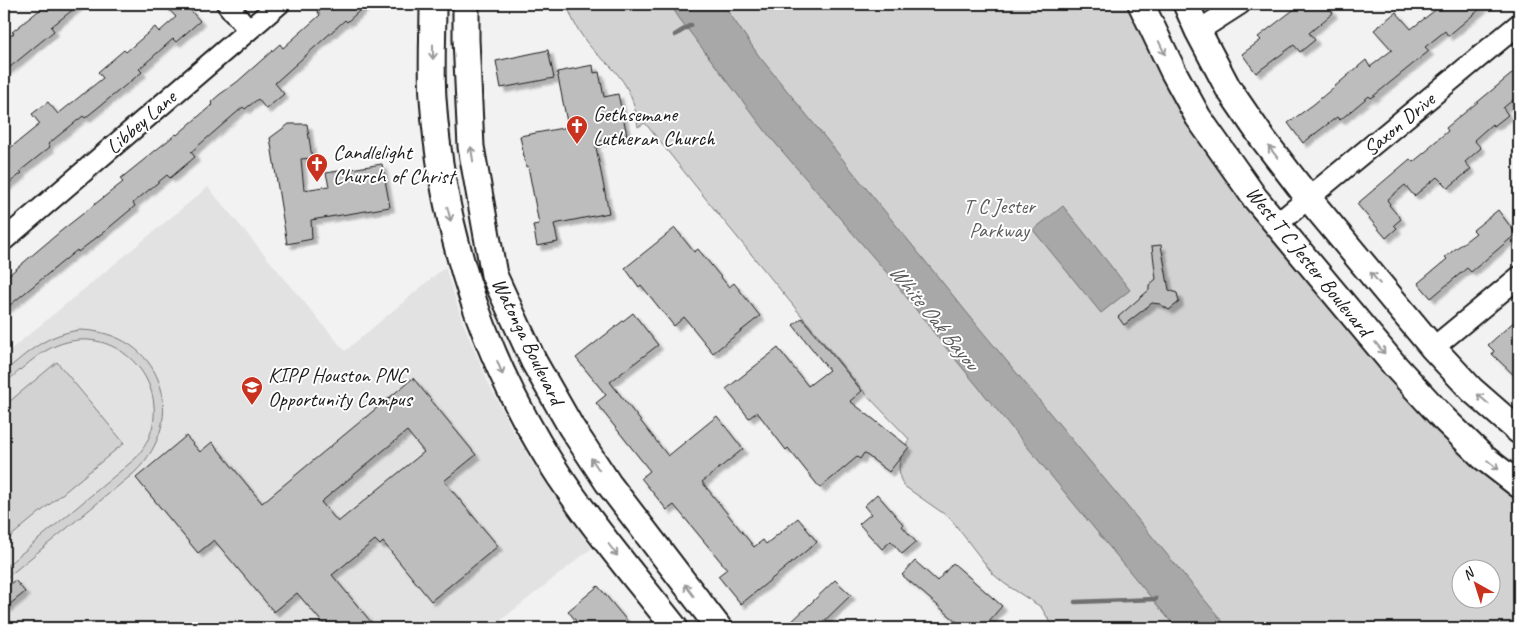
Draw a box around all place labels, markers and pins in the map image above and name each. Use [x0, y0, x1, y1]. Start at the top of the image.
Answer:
place label: Gethsemane Lutheran Church [593, 101, 716, 151]
church icon: Gethsemane Lutheran Church [565, 114, 589, 145]
place label: Candlelight Church of Christ [333, 139, 457, 189]
church icon: Candlelight Church of Christ [305, 152, 329, 183]
place label: KIPP Houston PNC Opportunity Campus [268, 362, 413, 412]
school or university icon: KIPP Houston PNC Opportunity Campus [240, 375, 264, 406]

